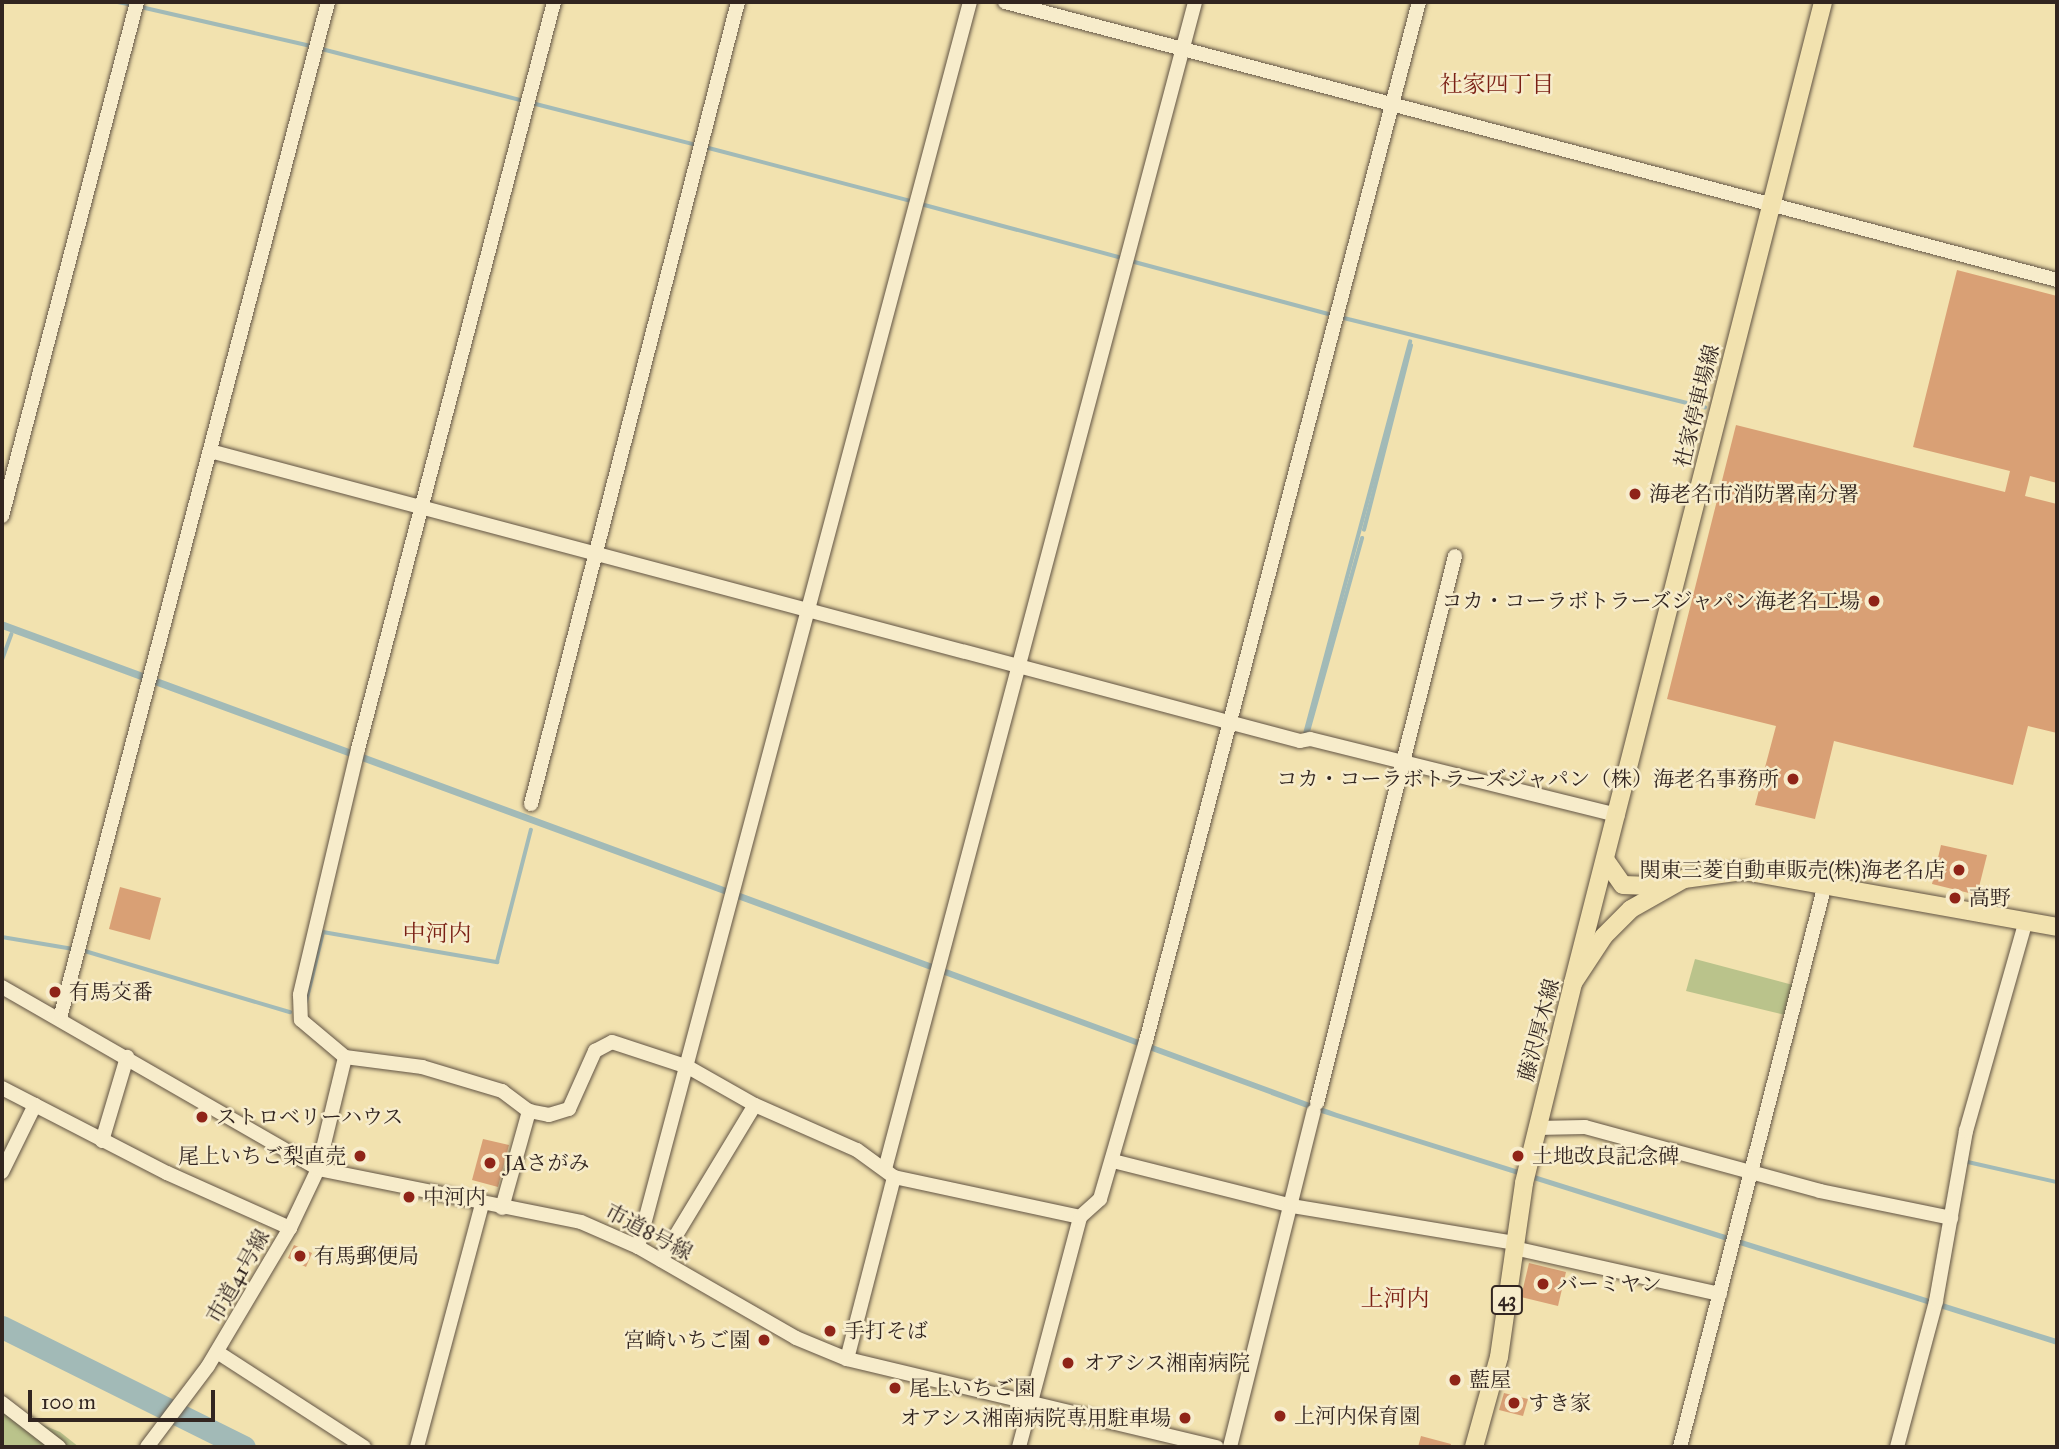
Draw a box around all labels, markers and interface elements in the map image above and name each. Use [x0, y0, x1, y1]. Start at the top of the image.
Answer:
district label: 社家四丁目 [1440, 70, 1554, 98]
street label: 社家停車場線 [1670, 342, 1724, 470]
place label: 海老名市消防署南分署 [1649, 481, 1859, 507]
marker: 海老名市消防署南分署 [1627, 486, 1643, 502]
place label: コカ・コーラボトラーズジャパン海老名工場 [1440, 588, 1860, 614]
marker: コカ・コーラボトラーズジャパン海老名工場 [1866, 593, 1882, 609]
place label: コカ・コーラボトラーズジャパン（株）海老名事務所 [1275, 766, 1779, 792]
marker: コカ・コーラボトラーズジャパン（株）海老名事務所 [1785, 771, 1801, 787]
place label: 関東三菱自動車販売(株)海老名店 [1639, 857, 1945, 883]
marker: 関東三菱自動車販売(株)海老名店 [1951, 862, 1967, 878]
place label: 高野 [1969, 885, 2011, 911]
marker: 高野 [1947, 890, 1963, 906]
district label: 中河内 [403, 919, 471, 947]
street label: 藤沢厚木線 [1513, 976, 1565, 1084]
place label: 有馬交番 [69, 979, 153, 1005]
marker: 有馬交番 [47, 984, 63, 1000]
place label: ストロベリーハウス [216, 1104, 405, 1130]
marker: ストロベリーハウス [194, 1109, 210, 1125]
place label: 尾上いちご梨直売 [178, 1143, 346, 1169]
place label: 土地改良記念碑 [1532, 1143, 1679, 1169]
marker: 尾上いちご梨直売 [352, 1148, 368, 1164]
marker: 土地改良記念碑 [1510, 1148, 1526, 1164]
place label: JAさがみ [504, 1150, 589, 1176]
marker: JAさがみ [482, 1155, 498, 1171]
place label: 中河内 [423, 1184, 486, 1210]
marker: 中河内 [401, 1189, 417, 1205]
street label: 市道8号線 [601, 1199, 697, 1265]
street label: 市道41号線 [201, 1225, 275, 1327]
place label: 有馬郵便局 [314, 1243, 419, 1269]
marker: 有馬郵便局 [292, 1248, 308, 1264]
place label: バーミヤン [1557, 1271, 1662, 1297]
marker: バーミヤン [1535, 1276, 1551, 1292]
district label: 上河内 [1361, 1284, 1429, 1312]
road number: 43 [1490, 1284, 1524, 1316]
place label: 手打そば [844, 1318, 928, 1344]
marker: 手打そば [822, 1323, 838, 1339]
place label: 宮崎いちご園 [624, 1327, 750, 1353]
marker: 宮崎いちご園 [756, 1332, 772, 1348]
place label: オアシス湘南病院 [1084, 1350, 1252, 1376]
marker: オアシス湘南病院 [1058, 1353, 1078, 1373]
place label: 藍屋 [1469, 1367, 1511, 1393]
marker: 藍屋 [1447, 1372, 1463, 1388]
place label: 尾上いちご園 [909, 1375, 1035, 1401]
scale bar [32, 1376, 219, 1420]
marker: 尾上いちご園 [887, 1380, 903, 1396]
text: 100 m [41, 1389, 96, 1415]
place label: すき家 [1528, 1390, 1591, 1416]
marker: すき家 [1506, 1395, 1522, 1411]
place label: 上河内保育園 [1294, 1403, 1420, 1429]
place label: オアシス湘南病院専用駐車場 [898, 1405, 1171, 1431]
marker: 上河内保育園 [1272, 1408, 1288, 1424]
marker: オアシス湘南病院専用駐車場 [1177, 1410, 1193, 1426]

